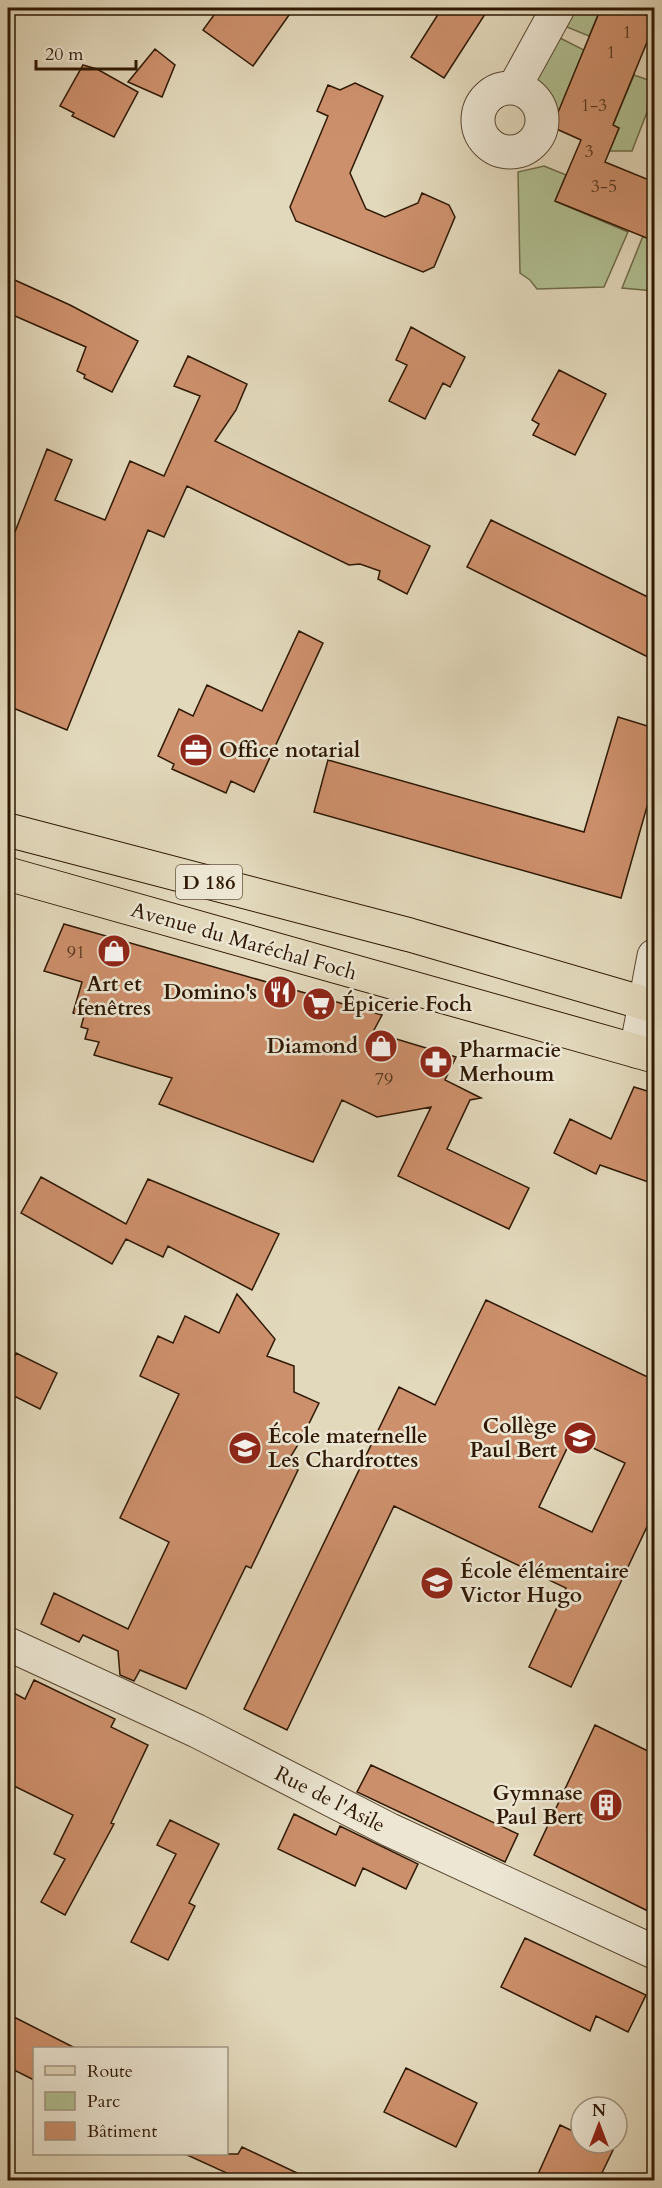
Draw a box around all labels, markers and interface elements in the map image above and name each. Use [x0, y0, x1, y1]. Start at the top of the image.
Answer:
house number: 1 [622, 20, 632, 45]
scale bar [36, 33, 136, 71]
house number: 1 [606, 40, 616, 65]
text: 20 m [45, 42, 84, 67]
house number: 1-3 [581, 93, 607, 118]
house number: 3 [584, 139, 594, 164]
house number: 3-5 [591, 174, 617, 199]
office icon: Office notarial [178, 732, 214, 768]
place label: Office notarial [219, 736, 360, 765]
road number: D 186 [176, 865, 242, 899]
street label: Avenue du Maréchal Foch [128, 895, 361, 988]
shop icon: Art et fenêtres [96, 933, 132, 969]
house number: 91 [67, 940, 85, 965]
place label: Art et fenêtres [77, 970, 151, 1023]
restaurant icon: Domino's [262, 974, 298, 1010]
place label: Domino's [163, 978, 257, 1007]
supermarket icon: Épicerie Foch [301, 986, 337, 1022]
place label: Épicerie Foch [342, 990, 472, 1019]
shop icon: Diamond [363, 1028, 399, 1064]
place label: Diamond [267, 1032, 358, 1061]
place label: Pharmacie Merhoum [459, 1036, 561, 1089]
pharmacy icon: Pharmacie Merhoum [418, 1044, 454, 1080]
house number: 79 [375, 1067, 393, 1092]
place label: Collège Paul Bert [470, 1412, 558, 1465]
school or university icon: Collège Paul Bert [562, 1420, 598, 1456]
place label: École maternelle Les Chardrottes [268, 1422, 428, 1475]
school or university icon: École maternelle Les Chardrottes [227, 1430, 263, 1466]
place label: École élémentaire Victor Hugo [460, 1557, 629, 1610]
school or university icon: École élémentaire Victor Hugo [419, 1565, 455, 1601]
street label: Rue de l'Asile [270, 1759, 390, 1840]
place label: Gymnase Paul Bert [493, 1779, 584, 1832]
building icon: Gymnase Paul Bert [588, 1787, 624, 1823]
legend [33, 2047, 228, 2155]
text: Route [87, 2059, 133, 2084]
text: Parc [87, 2089, 120, 2114]
north arrow [569, 2095, 629, 2155]
text: N [592, 2100, 606, 2122]
text: Bâtiment [87, 2119, 157, 2144]

